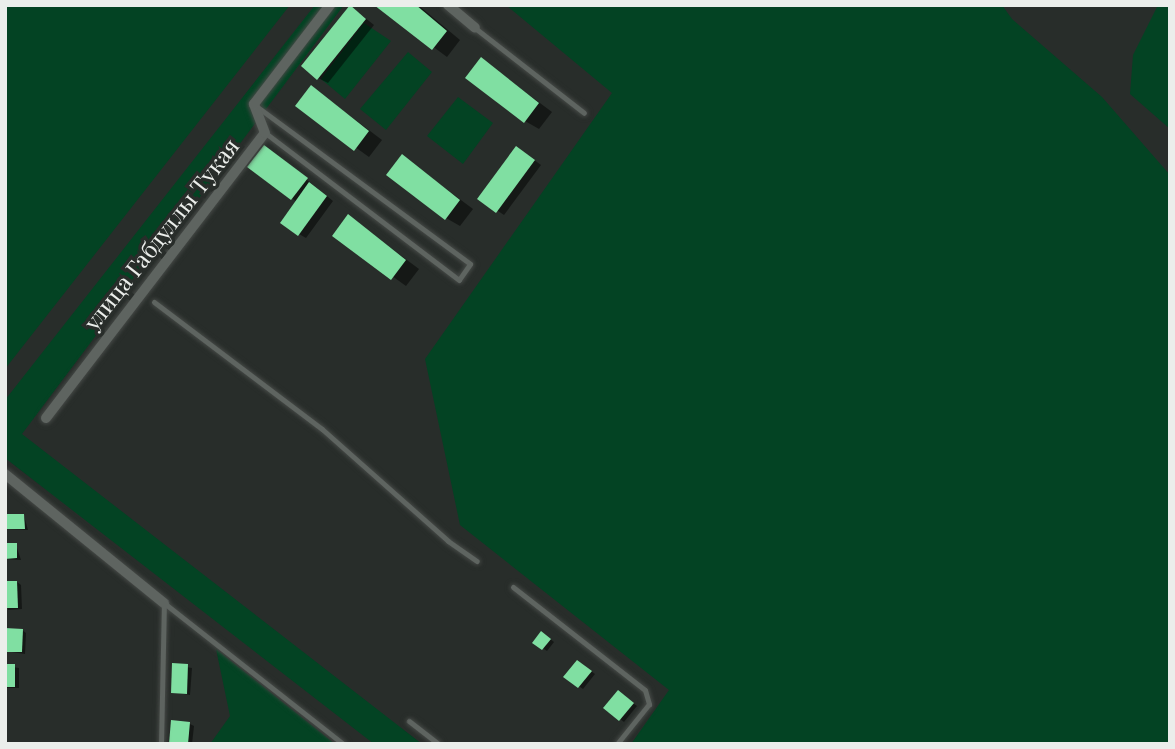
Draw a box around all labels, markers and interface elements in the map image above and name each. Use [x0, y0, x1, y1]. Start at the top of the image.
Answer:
street label: улица Габдуллы Тукая [78, 133, 244, 335]

